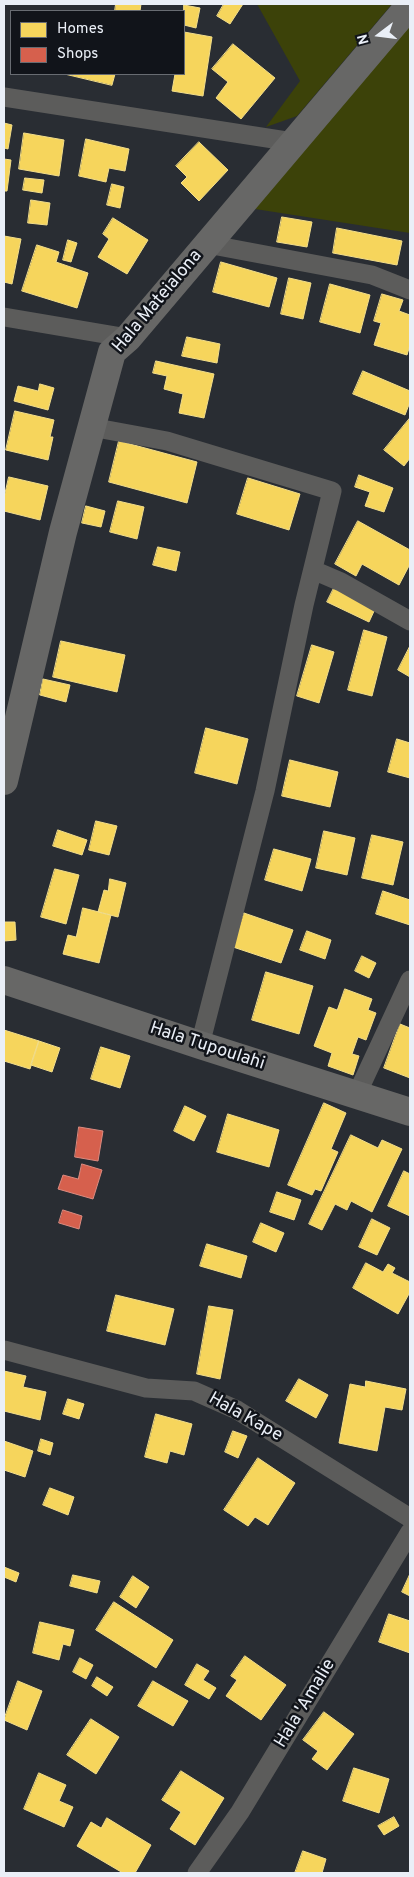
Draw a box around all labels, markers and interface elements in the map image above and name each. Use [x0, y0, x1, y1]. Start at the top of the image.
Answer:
legend [10, 10, 185, 75]
north arrow [354, 10, 404, 60]
text: Homes [57, 20, 104, 39]
text: N [355, 32, 374, 46]
text: Shops [57, 45, 98, 64]
street label: Hala Mateialona [109, 246, 207, 358]
street label: Hala Tupoulahi [147, 1018, 267, 1076]
street label: Hala Kape [204, 1389, 286, 1447]
street label: Hala 'Amalie [271, 1656, 341, 1752]

